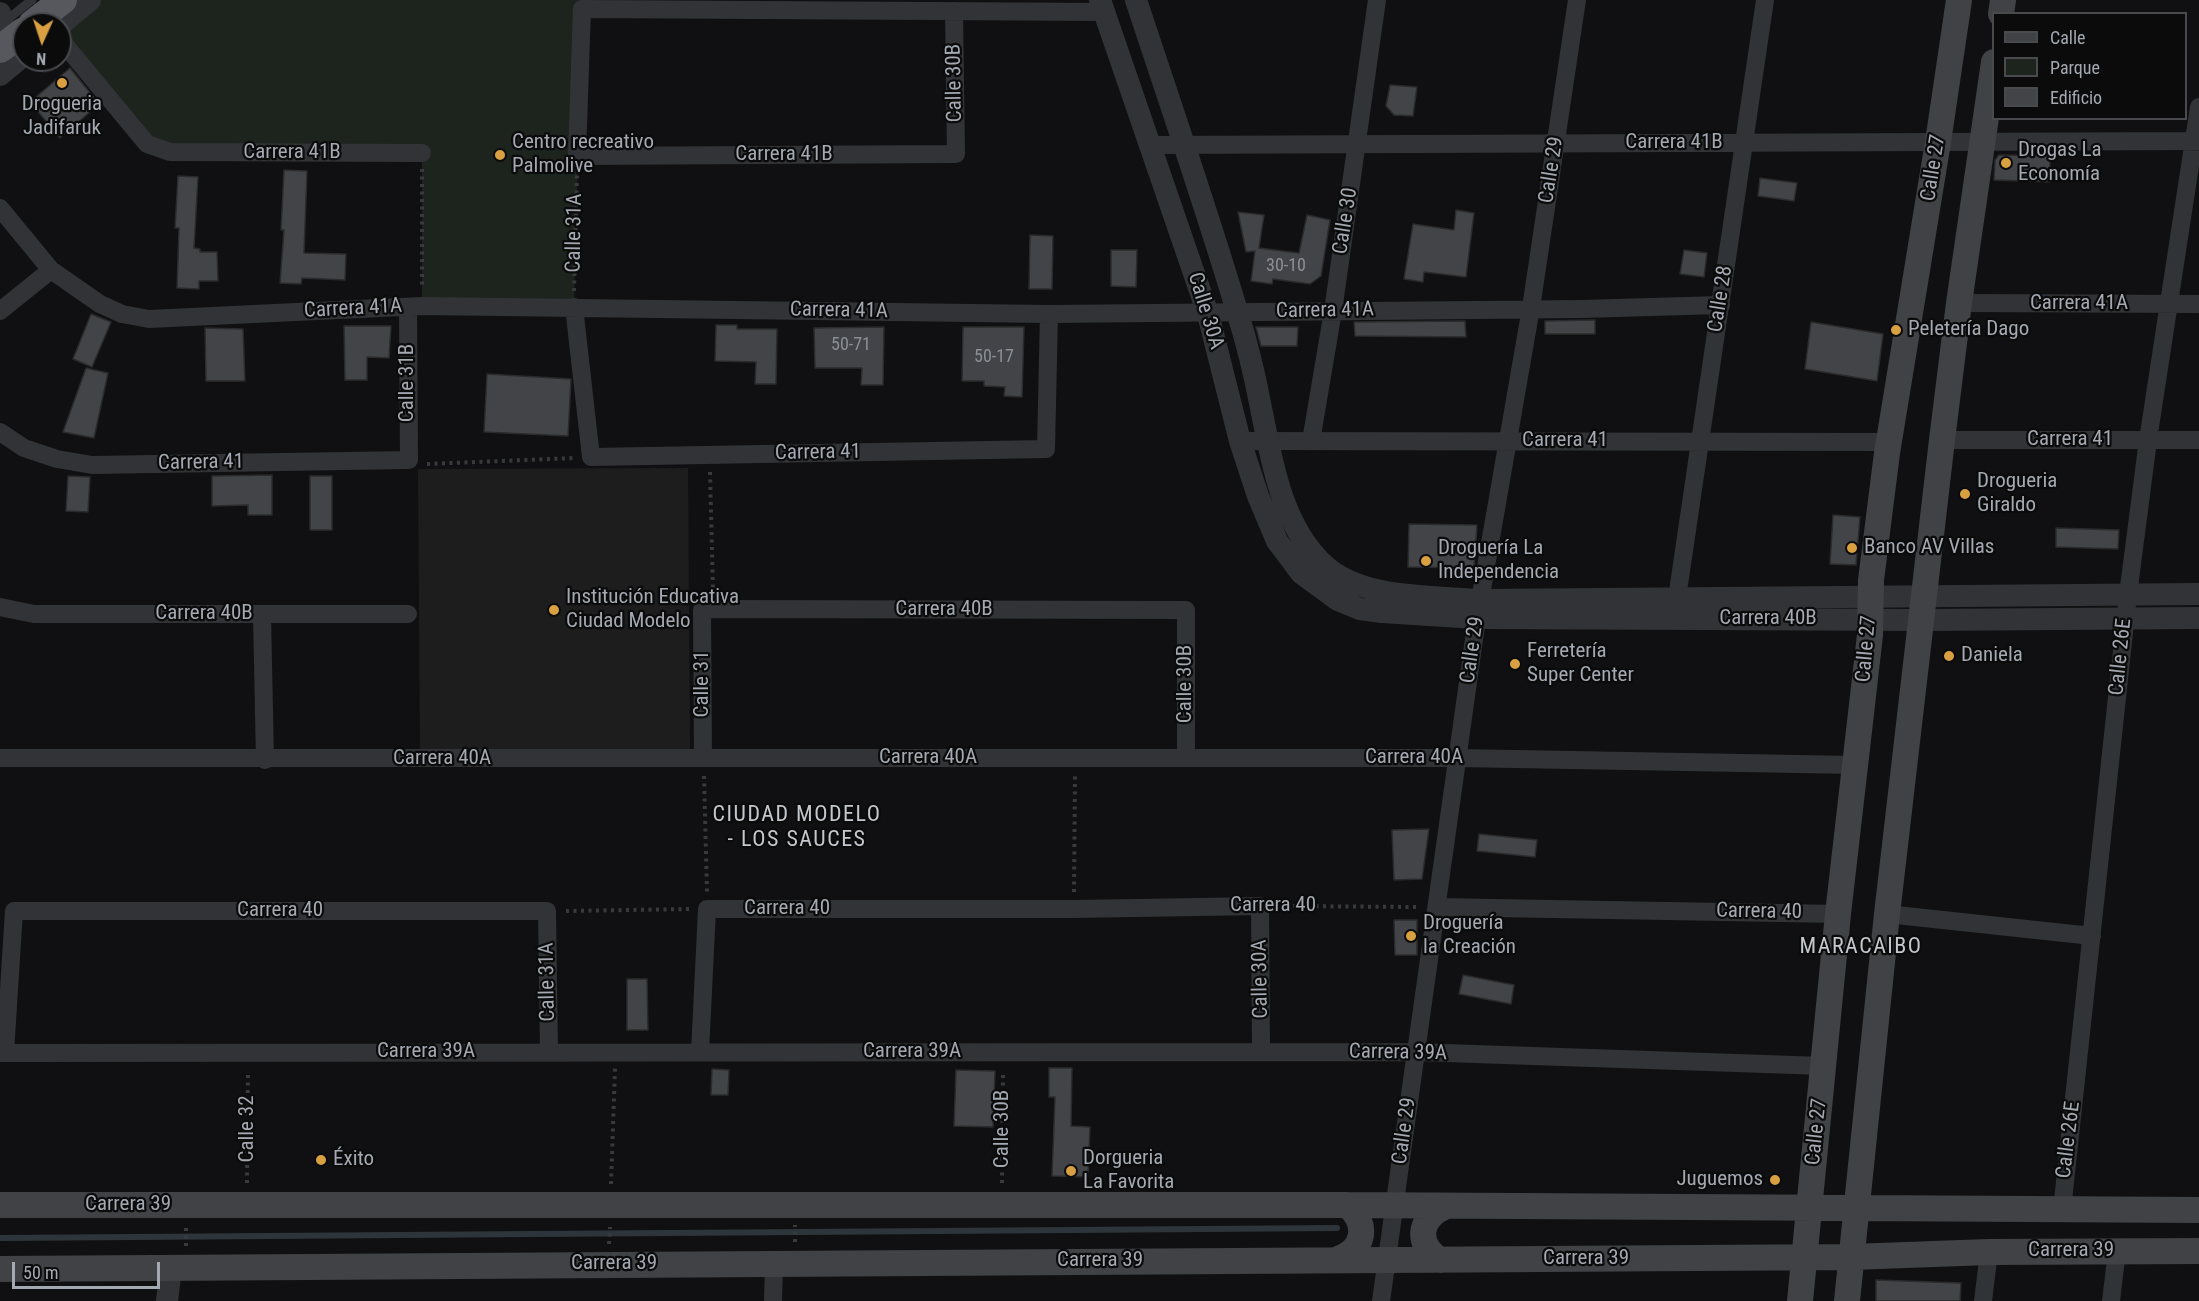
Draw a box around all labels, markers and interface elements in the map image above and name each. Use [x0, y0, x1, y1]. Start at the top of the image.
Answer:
north arrow [12, 12, 72, 72]
legend [1992, 12, 2187, 120]
text: Calle [2050, 27, 2086, 48]
street label: Calle 30B [942, 44, 968, 122]
text: N [36, 49, 47, 68]
text: Parque [2050, 57, 2100, 78]
marker: Drogueria Jadifaruk [55, 76, 69, 90]
text: Edificio [2050, 87, 2102, 108]
place label: Drogueria Jadifaruk [22, 92, 102, 142]
place label: Centro recreativo Palmolive [512, 130, 654, 180]
street label: Carrera 41B [1625, 130, 1723, 156]
street label: Calle 27 [1916, 133, 1952, 203]
street label: Calle 29 [1534, 135, 1570, 205]
place label: Drogas La Economía [2018, 138, 2102, 188]
street label: Carrera 41B [243, 140, 341, 166]
street label: Carrera 41B [735, 142, 833, 168]
marker: Centro recreativo Palmolive [493, 148, 507, 162]
marker: Drogas La Economía [1999, 156, 2013, 170]
street label: Calle 30 [1328, 186, 1364, 256]
street label: Calle 31A [562, 193, 588, 273]
house number: 30-10 [1266, 255, 1306, 277]
street label: Calle 28 [1703, 264, 1739, 334]
street label: Calle 30A [1181, 269, 1229, 353]
street label: Carrera 41A [2030, 291, 2128, 317]
street label: Carrera 41A [303, 294, 403, 324]
street label: Carrera 41A [790, 298, 888, 324]
street label: Carrera 41A [1276, 298, 1374, 324]
place label: Peletería Dago [1908, 317, 2029, 343]
marker: Peletería Dago [1889, 323, 1903, 337]
house number: 50-71 [831, 334, 871, 356]
street label: Calle 31B [395, 344, 421, 422]
house number: 50-17 [974, 346, 1014, 368]
street label: Carrera 41 [2027, 427, 2113, 453]
street label: Carrera 41 [1522, 428, 1608, 454]
street label: Carrera 41 [775, 440, 861, 466]
street label: Carrera 41 [158, 450, 244, 476]
place label: Drogueria Giraldo [1977, 469, 2057, 519]
marker: Drogueria Giraldo [1958, 487, 1972, 501]
place label: Banco AV Villas [1864, 535, 1994, 561]
place label: Droguería La Independencia [1438, 536, 1559, 586]
marker: Banco AV Villas [1845, 541, 1859, 555]
marker: Droguería La Independencia [1419, 554, 1433, 568]
place label: Institución Educativa Ciudad Modelo [566, 585, 739, 635]
street label: Carrera 40B [895, 597, 993, 623]
street label: Carrera 40B [155, 601, 253, 627]
marker: Institución Educativa Ciudad Modelo [547, 603, 561, 617]
street label: Carrera 40B [1719, 606, 1817, 632]
street label: Calle 29 [1456, 615, 1490, 685]
street label: Calle 27 [1852, 615, 1882, 683]
street label: Calle 26E [2104, 617, 2138, 697]
place label: Ferretería Super Center [1527, 639, 1634, 689]
place label: Daniela [1961, 643, 2023, 669]
street label: Calle 30B [1173, 645, 1199, 723]
marker: Daniela [1942, 649, 1956, 663]
street label: Calle 31 [690, 651, 716, 717]
marker: Ferretería Super Center [1508, 657, 1522, 671]
street label: Carrera 40A [879, 745, 977, 771]
street label: Carrera 40A [1365, 745, 1463, 771]
street label: Carrera 40A [393, 746, 491, 772]
district label: CIUDAD MODELO - LOS SAUCES [713, 802, 881, 854]
street label: Carrera 40 [1230, 893, 1316, 919]
street label: Carrera 40 [744, 896, 830, 922]
street label: Carrera 40 [237, 898, 323, 924]
street label: Carrera 40 [1716, 899, 1802, 925]
place label: Droguería la Creación [1423, 911, 1516, 961]
marker: Droguería la Creación [1404, 929, 1418, 943]
district label: MARACAIBO [1799, 934, 1923, 960]
street label: Calle 30A [1248, 939, 1274, 1019]
street label: Calle 31A [535, 942, 561, 1022]
street label: Carrera 39A [377, 1039, 475, 1065]
street label: Carrera 39A [863, 1039, 961, 1065]
street label: Carrera 39A [1349, 1040, 1447, 1066]
street label: Calle 30B [990, 1090, 1016, 1168]
street label: Calle 32 [235, 1096, 261, 1162]
street label: Calle 29 [1388, 1096, 1422, 1166]
street label: Calle 27 [1801, 1097, 1833, 1167]
street label: Calle 26E [2052, 1100, 2086, 1180]
place label: Dorgueria La Favorita [1083, 1146, 1174, 1196]
place label: Éxito [333, 1147, 374, 1173]
marker: Éxito [314, 1153, 328, 1167]
marker: Dorgueria La Favorita [1064, 1164, 1078, 1178]
place label: Juguemos [1676, 1167, 1763, 1193]
marker: Juguemos [1768, 1173, 1782, 1187]
street label: Carrera 39 [85, 1192, 171, 1218]
street label: Carrera 39 [2028, 1238, 2114, 1264]
street label: Carrera 39 [1543, 1246, 1629, 1272]
street label: Carrera 39 [1057, 1248, 1143, 1274]
scale bar [15, 1250, 164, 1288]
street label: Carrera 39 [571, 1251, 657, 1277]
text: 50 m [23, 1262, 58, 1283]

